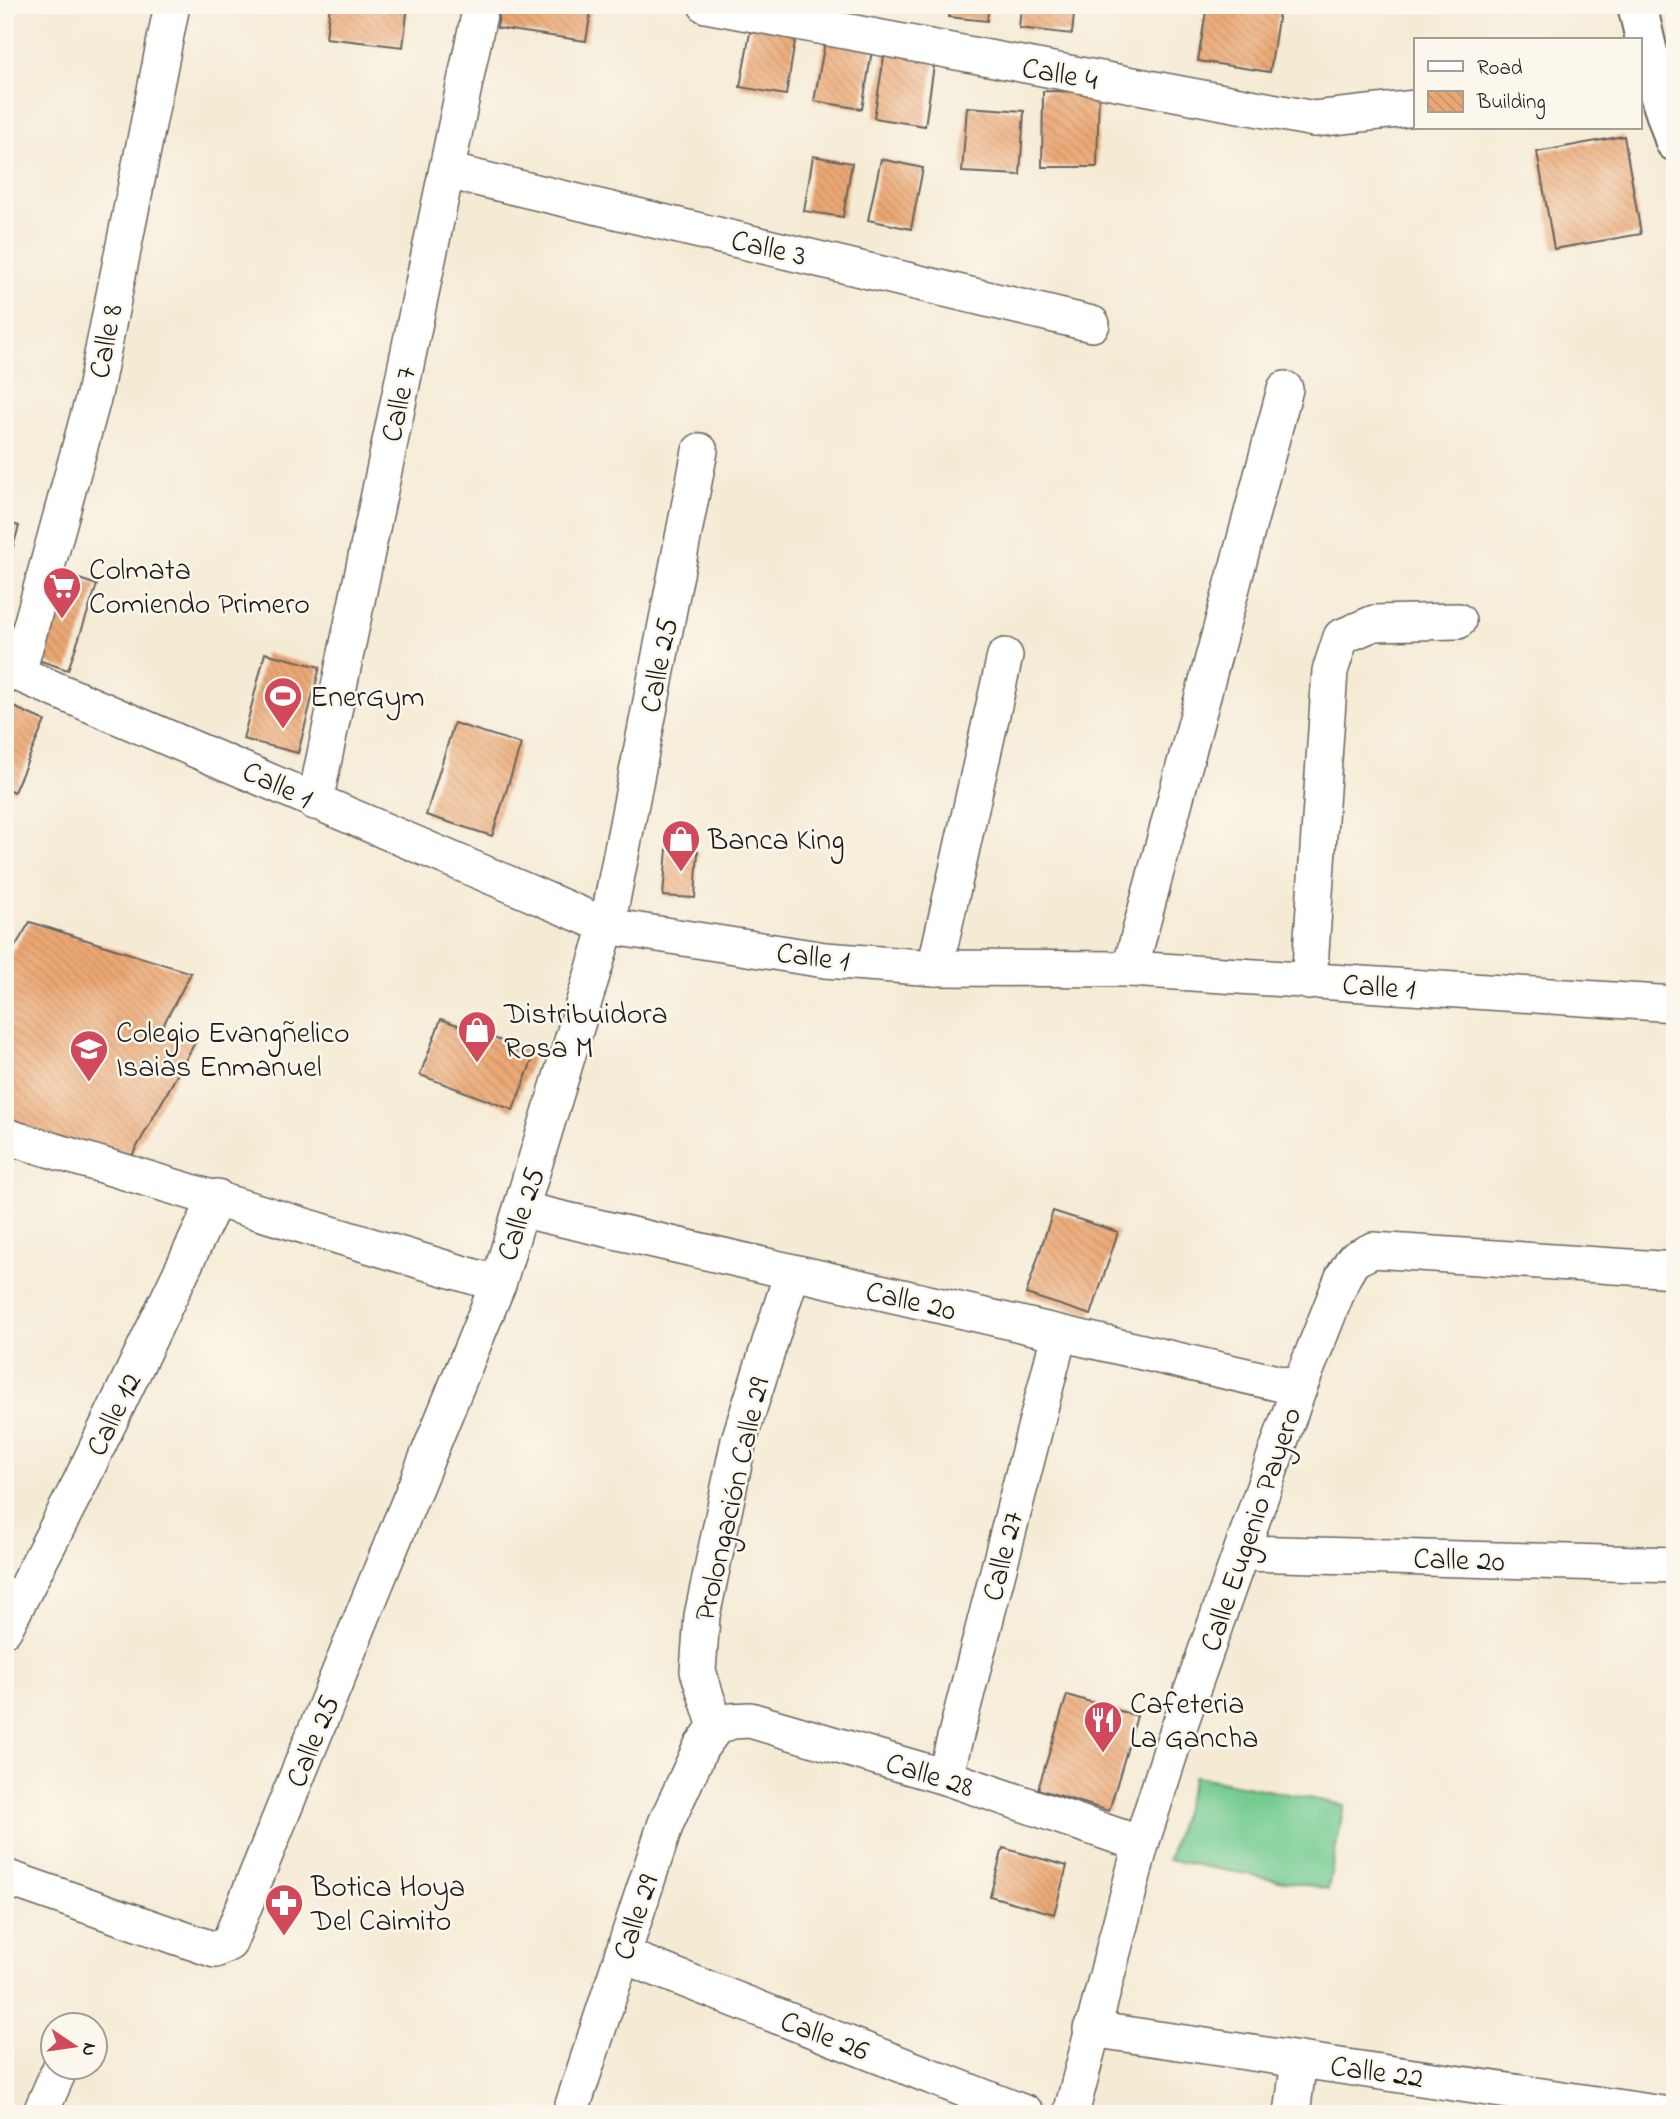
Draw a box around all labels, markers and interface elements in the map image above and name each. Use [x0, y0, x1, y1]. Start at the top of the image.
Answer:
legend [1414, 38, 1642, 130]
street label: Calle 4 [1018, 48, 1101, 104]
text: Road [1477, 54, 1523, 84]
text: Building [1476, 88, 1546, 120]
street label: Calle 3 [726, 220, 810, 280]
street label: Calle 8 [79, 301, 137, 383]
street label: Calle 7 [372, 363, 430, 446]
place label: Colmata Comiendo Primero [89, 550, 310, 628]
supermarket icon: Colmata Comiendo Primero [41, 565, 83, 620]
street label: Calle 25 [630, 614, 692, 717]
sports icon: EnerGym [262, 675, 304, 730]
place label: EnerGym [310, 677, 424, 721]
street label: Calle 1 [234, 751, 319, 822]
shop icon: Banca King [660, 818, 702, 873]
place label: Banca King [707, 820, 844, 864]
street label: Calle 1 [774, 933, 852, 985]
street label: Calle 1 [1341, 964, 1417, 1013]
place label: Distribuidora Rosa M [503, 994, 668, 1072]
shop icon: Distribuidora Rosa M [456, 1009, 498, 1064]
place label: Colegio Evangñelico Isaias Enmanuel [116, 1013, 350, 1091]
school or university icon: Colegio Evangñelico Isaias Enmanuel [68, 1028, 110, 1083]
street label: Calle 25 [487, 1163, 559, 1267]
street label: Calle 20 [861, 1271, 960, 1335]
street label: Calle 12 [77, 1366, 155, 1465]
street label: Prolongación Calle 29 [684, 1373, 783, 1626]
street label: Calle Eugenio Payero [1190, 1402, 1315, 1658]
street label: Calle 27 [973, 1507, 1037, 1606]
street label: Calle 20 [1412, 1538, 1505, 1586]
place label: Cafeteria La Gancha [1130, 1684, 1258, 1762]
street label: Calle 25 [276, 1689, 353, 1795]
restaurant icon: Cafeteria La Gancha [1082, 1699, 1124, 1754]
street label: Calle 28 [880, 1743, 979, 1811]
place label: Botica Hoya Del Caimito [310, 1867, 465, 1945]
street label: Calle 29 [603, 1869, 672, 1966]
pharmacy icon: Botica Hoya Del Caimito [263, 1882, 305, 1937]
street label: Calle 26 [773, 2001, 875, 2075]
north arrow [38, 2010, 108, 2080]
text: N [73, 2040, 103, 2059]
street label: Calle 22 [1327, 2046, 1426, 2102]

